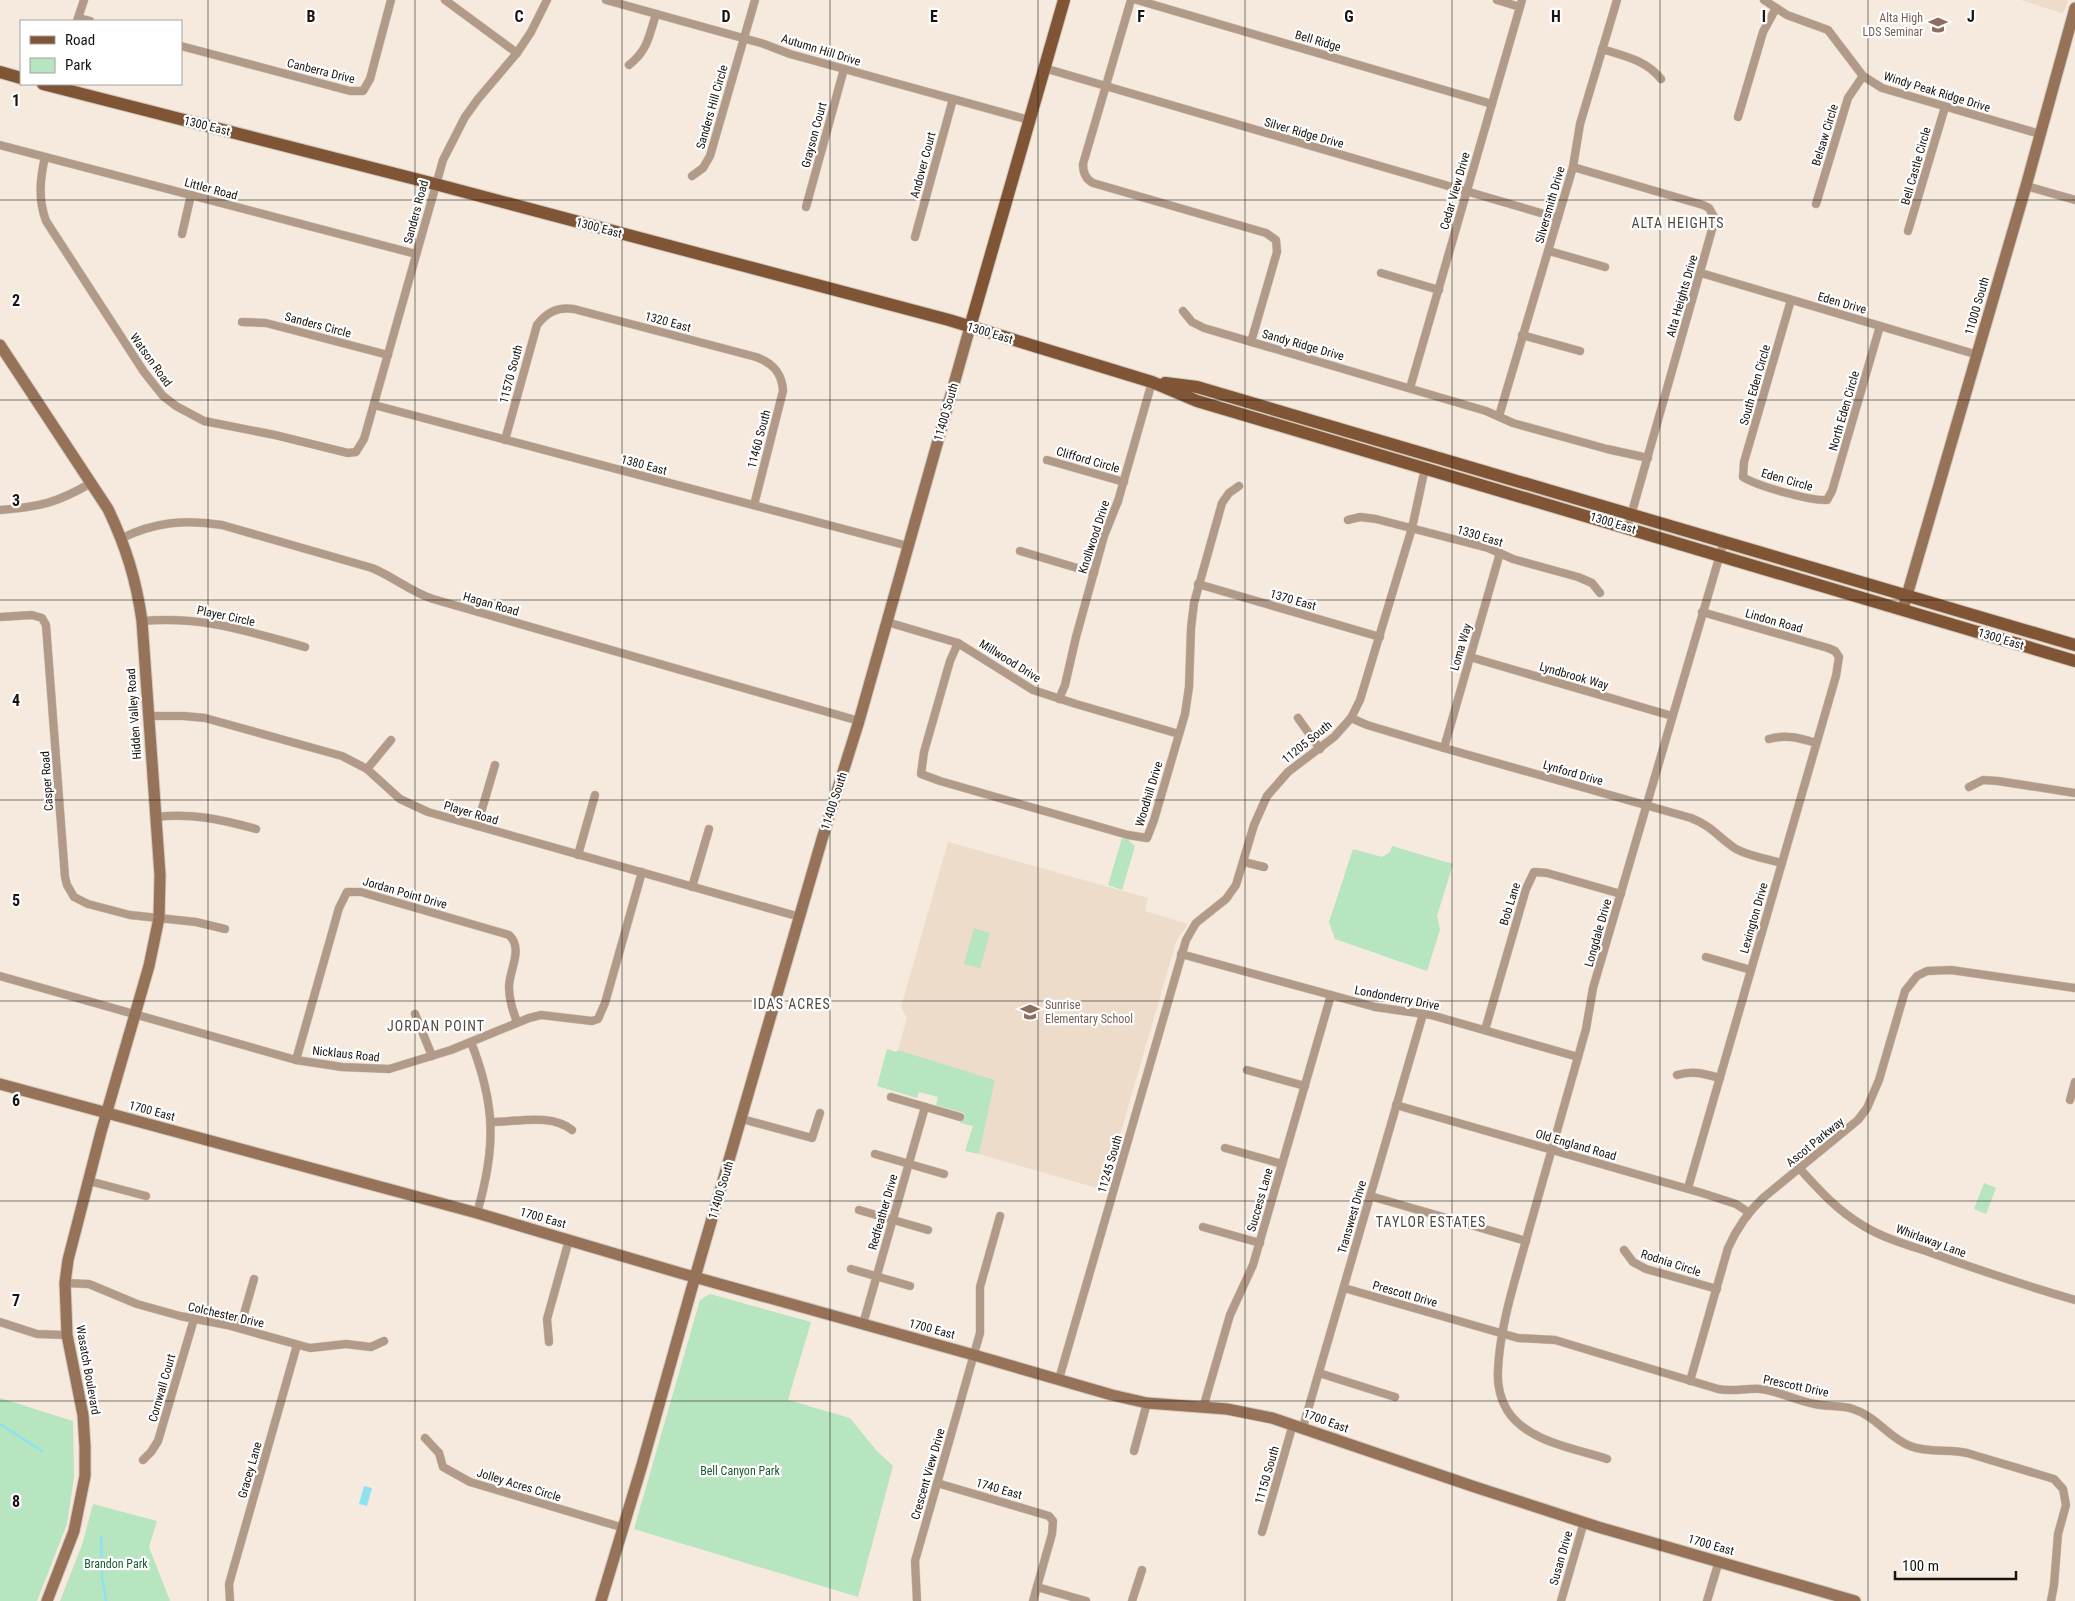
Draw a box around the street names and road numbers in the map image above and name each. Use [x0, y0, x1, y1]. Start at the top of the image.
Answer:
street label: Bell Ridge [1293, 28, 1343, 54]
street label: Autumn Hill Drive [780, 31, 863, 69]
street label: Canberra Drive [286, 56, 357, 86]
street label: Sanders Hill Circle [693, 63, 731, 151]
street label: Windy Peak Ridge Drive [1882, 69, 1992, 115]
street label: Grayson Court [799, 100, 830, 169]
street label: Belsaw Circle [1809, 102, 1841, 168]
street label: 1300 East [182, 114, 232, 139]
street label: Silver Ridge Drive [1263, 115, 1346, 151]
street label: Bell Castle Circle [1898, 125, 1934, 206]
street label: Andover Court [907, 130, 939, 200]
street label: Cedar View Drive [1437, 150, 1473, 231]
street label: Silversmith Drive [1532, 165, 1568, 245]
street label: Littler Road [183, 175, 239, 203]
street label: Sanders Road [401, 179, 431, 245]
street label: 1300 East [574, 215, 624, 241]
street label: Alta Heights Drive [1664, 253, 1701, 339]
street label: 11000 South [1962, 275, 1992, 337]
street label: Eden Drive [1816, 289, 1868, 317]
street label: Sanders Circle [283, 309, 353, 341]
street label: 1320 East [643, 309, 693, 335]
street label: 1300 East [965, 319, 1015, 347]
street label: Sandy Ridge Drive [1260, 327, 1346, 364]
street label: Watson Road [127, 331, 175, 389]
street label: 11570 South [497, 343, 526, 405]
street label: South Eden Circle [1737, 343, 1773, 427]
street label: North Eden Circle [1826, 369, 1862, 453]
street label: 11400 South [931, 381, 961, 443]
street label: 11460 South [745, 408, 774, 470]
street label: Clifford Circle [1055, 444, 1122, 476]
street label: 1380 East [619, 452, 669, 478]
street label: Eden Circle [1760, 466, 1815, 494]
street label: Knollwood Drive [1076, 498, 1113, 575]
street label: 1300 East [1588, 509, 1638, 537]
street label: 1330 East [1455, 522, 1505, 550]
street label: 1370 East [1268, 587, 1318, 613]
street label: Hagan Road [461, 589, 521, 619]
street label: Player Circle [196, 603, 257, 629]
street label: Lindon Road [1744, 606, 1804, 636]
street label: Loma Way [1448, 622, 1474, 672]
street label: 1300 East [1976, 625, 2026, 653]
street label: Millwood Drive [977, 637, 1044, 686]
street label: Lyndbrook Way [1538, 659, 1610, 693]
street label: Hidden Valley Road [124, 668, 144, 760]
street label: 11205 South [1279, 718, 1335, 766]
street label: Casper Road [38, 751, 56, 811]
street label: Lynford Drive [1541, 758, 1605, 788]
street label: Woodhill Drive [1132, 759, 1166, 828]
street label: 11400 South [818, 770, 850, 832]
street label: Player Road [442, 799, 500, 827]
street label: Jordan Point Drive [361, 874, 449, 912]
street label: Bob Lane [1497, 880, 1523, 927]
street label: Lexington Drive [1737, 881, 1771, 955]
street label: Longdale Drive [1582, 897, 1615, 969]
street label: Londonderry Drive [1353, 983, 1441, 1013]
street label: Nicklaus Road [312, 1043, 380, 1065]
street label: 1700 East [127, 1098, 177, 1124]
street label: Ascot Parkway [1783, 1114, 1847, 1170]
street label: Old England Road [1534, 1127, 1618, 1163]
street label: 11245 South [1095, 1133, 1125, 1195]
street label: 11400 South [706, 1159, 736, 1221]
street label: Success Lane [1244, 1166, 1276, 1233]
street label: Redfeather Drive [865, 1172, 901, 1252]
street label: Transwest Drive [1335, 1178, 1369, 1255]
street label: 1700 East [518, 1205, 568, 1231]
street label: Whirlaway Lane [1894, 1222, 1968, 1260]
street label: Rodnia Circle [1639, 1247, 1703, 1279]
street label: Prescott Drive [1371, 1278, 1439, 1310]
street label: Colchester Drive [187, 1299, 266, 1331]
street label: 1700 East [907, 1316, 957, 1342]
street label: Wasatch Boulevard [73, 1324, 103, 1416]
street label: Cornwall Court [146, 1352, 179, 1424]
street label: Prescott Drive [1762, 1372, 1830, 1400]
street label: 1700 East [1301, 1406, 1351, 1436]
street label: Crescent View Drive [908, 1426, 948, 1521]
street label: Gracey Lane [235, 1440, 265, 1500]
street label: 11150 South [1252, 1444, 1282, 1506]
street label: Jolley Acres Circle [475, 1466, 563, 1505]
street label: 1740 East [974, 1476, 1024, 1502]
street label: Susan Drive [1547, 1529, 1576, 1587]
street label: 1700 East [1686, 1532, 1736, 1558]

